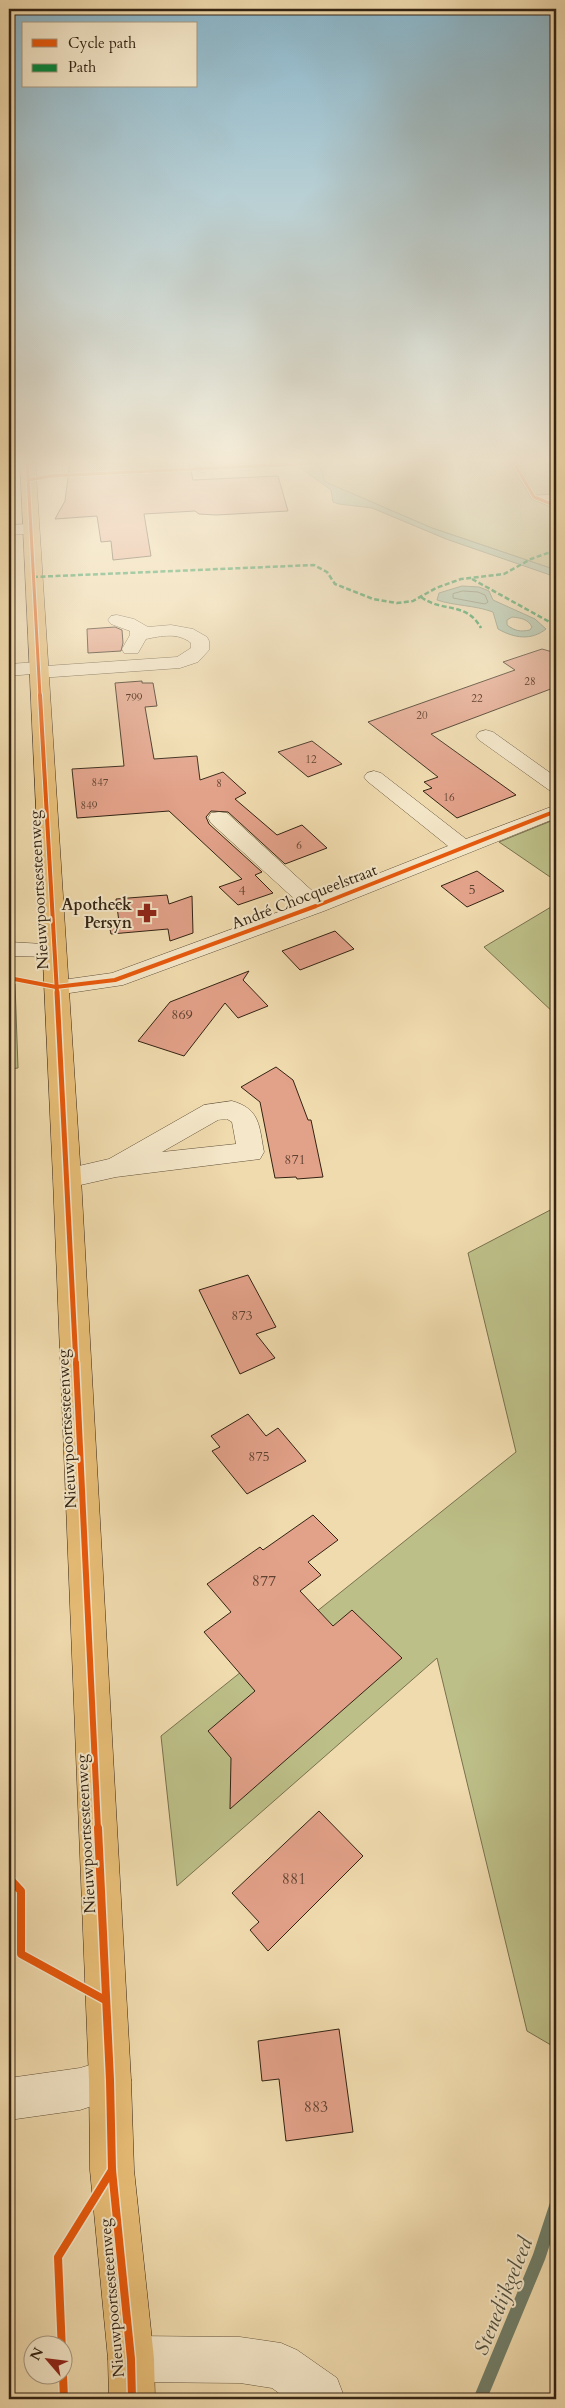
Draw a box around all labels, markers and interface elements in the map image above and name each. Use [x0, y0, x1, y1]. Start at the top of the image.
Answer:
legend [22, 22, 198, 88]
text: Cycle path [68, 33, 137, 53]
text: Path [68, 57, 97, 77]
house number: 28 [524, 674, 536, 689]
house number: 799 [126, 690, 143, 705]
house number: 22 [471, 691, 483, 706]
house number: 20 [416, 708, 428, 723]
house number: 12 [305, 752, 317, 767]
house number: 847 [92, 775, 109, 790]
house number: 8 [216, 776, 222, 791]
house number: 16 [443, 790, 455, 805]
house number: 849 [81, 798, 98, 813]
street label: Nieuwpoortsesteenweg [24, 810, 54, 970]
house number: 6 [296, 838, 302, 853]
street label: André Chocqueelstraat [228, 859, 380, 935]
house number: 5 [468, 880, 476, 899]
house number: 4 [238, 881, 246, 900]
place label: Apotheek Persyn [62, 894, 133, 934]
pharmacy icon: Apotheek Persyn [136, 902, 158, 924]
house number: 869 [171, 1005, 193, 1024]
house number: 871 [284, 1150, 306, 1169]
house number: 873 [231, 1306, 253, 1325]
street label: Nieuwpoortsesteenweg [52, 1349, 82, 1509]
house number: 875 [248, 1447, 270, 1466]
house number: 877 [252, 1570, 276, 1592]
street label: Nieuwpoortsesteenweg [71, 1754, 101, 1914]
house number: 881 [282, 1868, 306, 1890]
house number: 883 [304, 2096, 328, 2118]
street label: Nieuwpoortsesteenweg [94, 2218, 130, 2378]
water label: Stenedijkgeleed [467, 2232, 541, 2359]
north arrow [22, 2336, 72, 2386]
text: N [26, 2344, 48, 2364]

